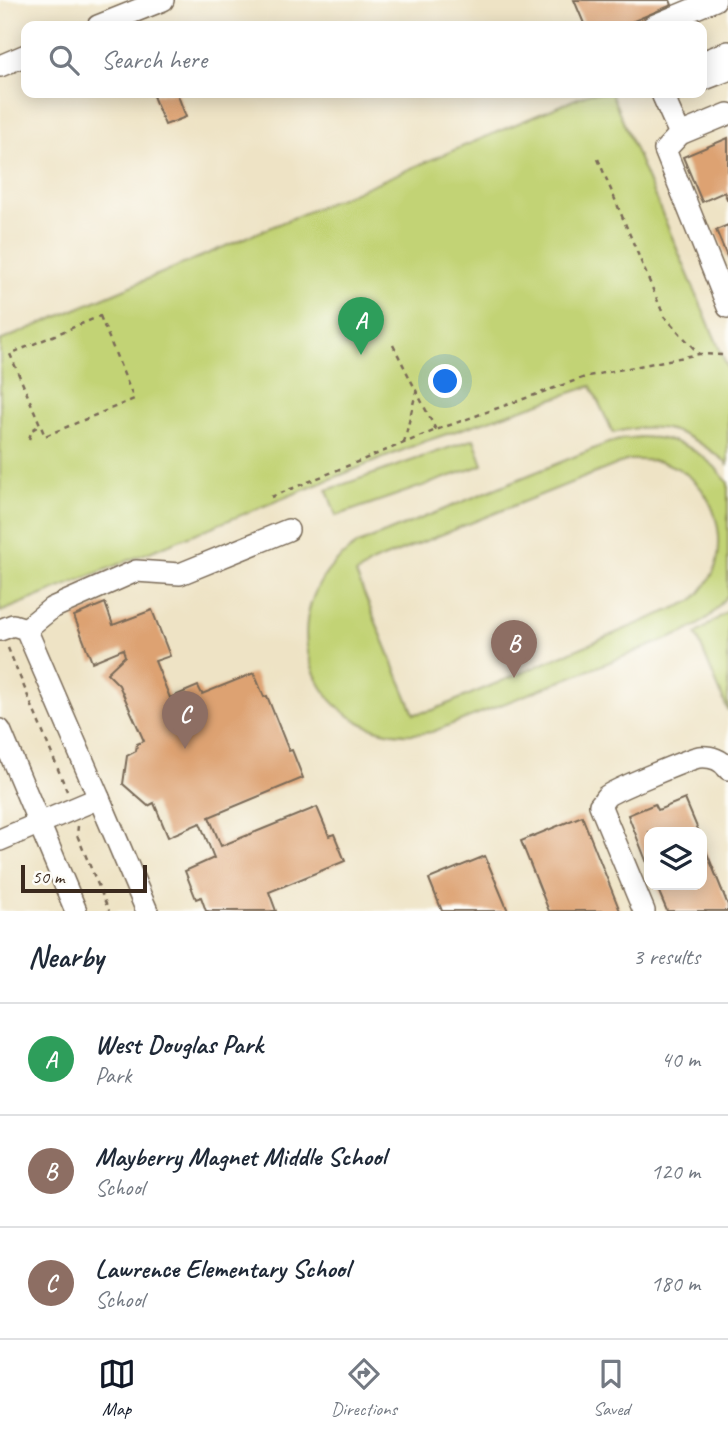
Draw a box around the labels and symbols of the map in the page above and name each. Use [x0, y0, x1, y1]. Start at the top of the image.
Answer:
pin: A [338, 297, 384, 355]
your location [428, 364, 462, 398]
pin: B [491, 620, 537, 678]
pin: C [162, 691, 208, 749]
scale bar [21, 862, 147, 894]

